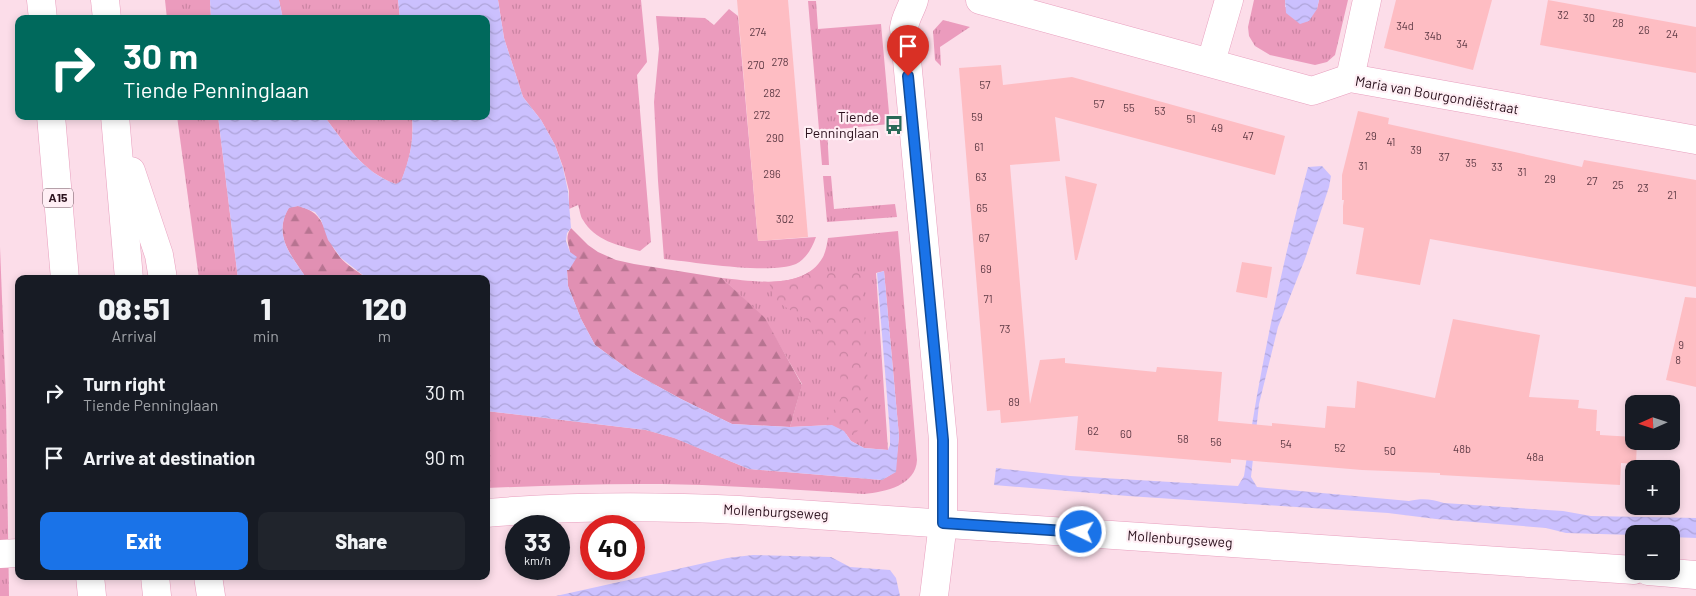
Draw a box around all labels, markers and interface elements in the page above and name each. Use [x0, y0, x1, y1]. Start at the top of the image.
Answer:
house number: 32 [1557, 8, 1569, 21]
house number: 30 [1583, 11, 1595, 24]
house number: 28 [1612, 16, 1624, 29]
house number: 34d [1396, 19, 1414, 32]
house number: 26 [1638, 23, 1650, 36]
house number: 274 [749, 25, 767, 38]
pin [887, 25, 929, 76]
house number: 24 [1666, 27, 1678, 40]
house number: 34b [1424, 29, 1442, 42]
icon: arrive [894, 32, 922, 60]
text: 30 m [123, 34, 198, 76]
icon: right [40, 35, 105, 100]
house number: 34 [1456, 37, 1468, 50]
house number: 278 [772, 55, 789, 68]
house number: 270 [747, 58, 765, 71]
street label: Maria van Bourgondiëstraat [1354, 72, 1520, 117]
text: Tiende Penninglaan [123, 76, 309, 102]
house number: 57 [980, 78, 990, 91]
house number: 282 [763, 86, 781, 99]
house number: 57 [1094, 97, 1104, 110]
house number: 55 [1123, 101, 1135, 114]
house number: 53 [1154, 104, 1166, 117]
house number: 272 [754, 108, 771, 121]
place label: Tiende Penninglaan [805, 108, 879, 141]
house number: 59 [971, 110, 983, 123]
house number: 51 [1186, 112, 1196, 125]
bus stop icon: Tiende Penninglaan [883, 114, 905, 136]
house number: 49 [1211, 121, 1223, 134]
house number: 47 [1243, 129, 1253, 142]
house number: 29 [1365, 129, 1377, 142]
house number: 290 [766, 131, 784, 144]
house number: 41 [1387, 135, 1395, 148]
house number: 61 [974, 140, 984, 153]
house number: 39 [1410, 143, 1422, 156]
house number: 37 [1439, 150, 1449, 163]
house number: 35 [1465, 156, 1477, 169]
house number: 31 [1358, 159, 1368, 172]
house number: 33 [1491, 160, 1503, 173]
house number: 31 [1517, 165, 1527, 178]
house number: 296 [763, 167, 781, 180]
house number: 63 [975, 170, 987, 183]
house number: 29 [1544, 172, 1556, 185]
house number: 27 [1586, 174, 1598, 187]
house number: 25 [1612, 178, 1624, 191]
house number: 23 [1637, 181, 1649, 194]
road number: A15 [43, 188, 73, 208]
house number: 21 [1667, 188, 1677, 201]
house number: 65 [976, 201, 988, 214]
house number: 302 [776, 212, 794, 225]
house number: 67 [979, 231, 989, 244]
house number: 69 [980, 262, 992, 275]
text: 08:51 [98, 290, 170, 326]
text: 1 [261, 290, 271, 326]
text: 120 [362, 290, 407, 326]
house number: 71 [983, 292, 993, 305]
house number: 73 [1000, 322, 1010, 335]
text: Arrival [112, 326, 156, 345]
text: min [253, 326, 279, 345]
text: m [378, 326, 391, 345]
house number: 9 [1678, 338, 1684, 351]
house number: 8 [1675, 353, 1681, 366]
text: Turn right [83, 372, 165, 395]
icon: right [40, 379, 68, 407]
text: 30 m [425, 381, 465, 404]
text: Tiende Penninglaan [83, 395, 218, 414]
house number: 89 [1008, 395, 1020, 408]
north arrow [1625, 395, 1680, 450]
map controls [1625, 395, 1680, 580]
house number: 62 [1087, 424, 1099, 437]
house number: 60 [1120, 427, 1132, 440]
house number: 58 [1177, 432, 1189, 445]
house number: 56 [1210, 435, 1222, 448]
house number: 54 [1280, 437, 1292, 450]
house number: 52 [1334, 441, 1346, 454]
house number: 48b [1453, 442, 1471, 455]
icon: arrive [40, 444, 68, 472]
house number: 50 [1384, 444, 1396, 457]
text: Arrive at destination [83, 446, 255, 469]
text: 90 m [425, 446, 465, 469]
house number: 48a [1526, 450, 1544, 463]
button: + [1625, 460, 1680, 515]
street label: Mollenburgseweg [723, 500, 829, 523]
position arrow [1054, 505, 1106, 557]
button: Exit [40, 512, 248, 570]
button: Share [258, 512, 465, 570]
speed limit sign: 40 [580, 515, 645, 580]
button: − [1625, 525, 1680, 580]
text: 33 [524, 526, 551, 556]
street label: Mollenburgseweg [1127, 526, 1233, 551]
text: km/h [524, 553, 551, 567]

